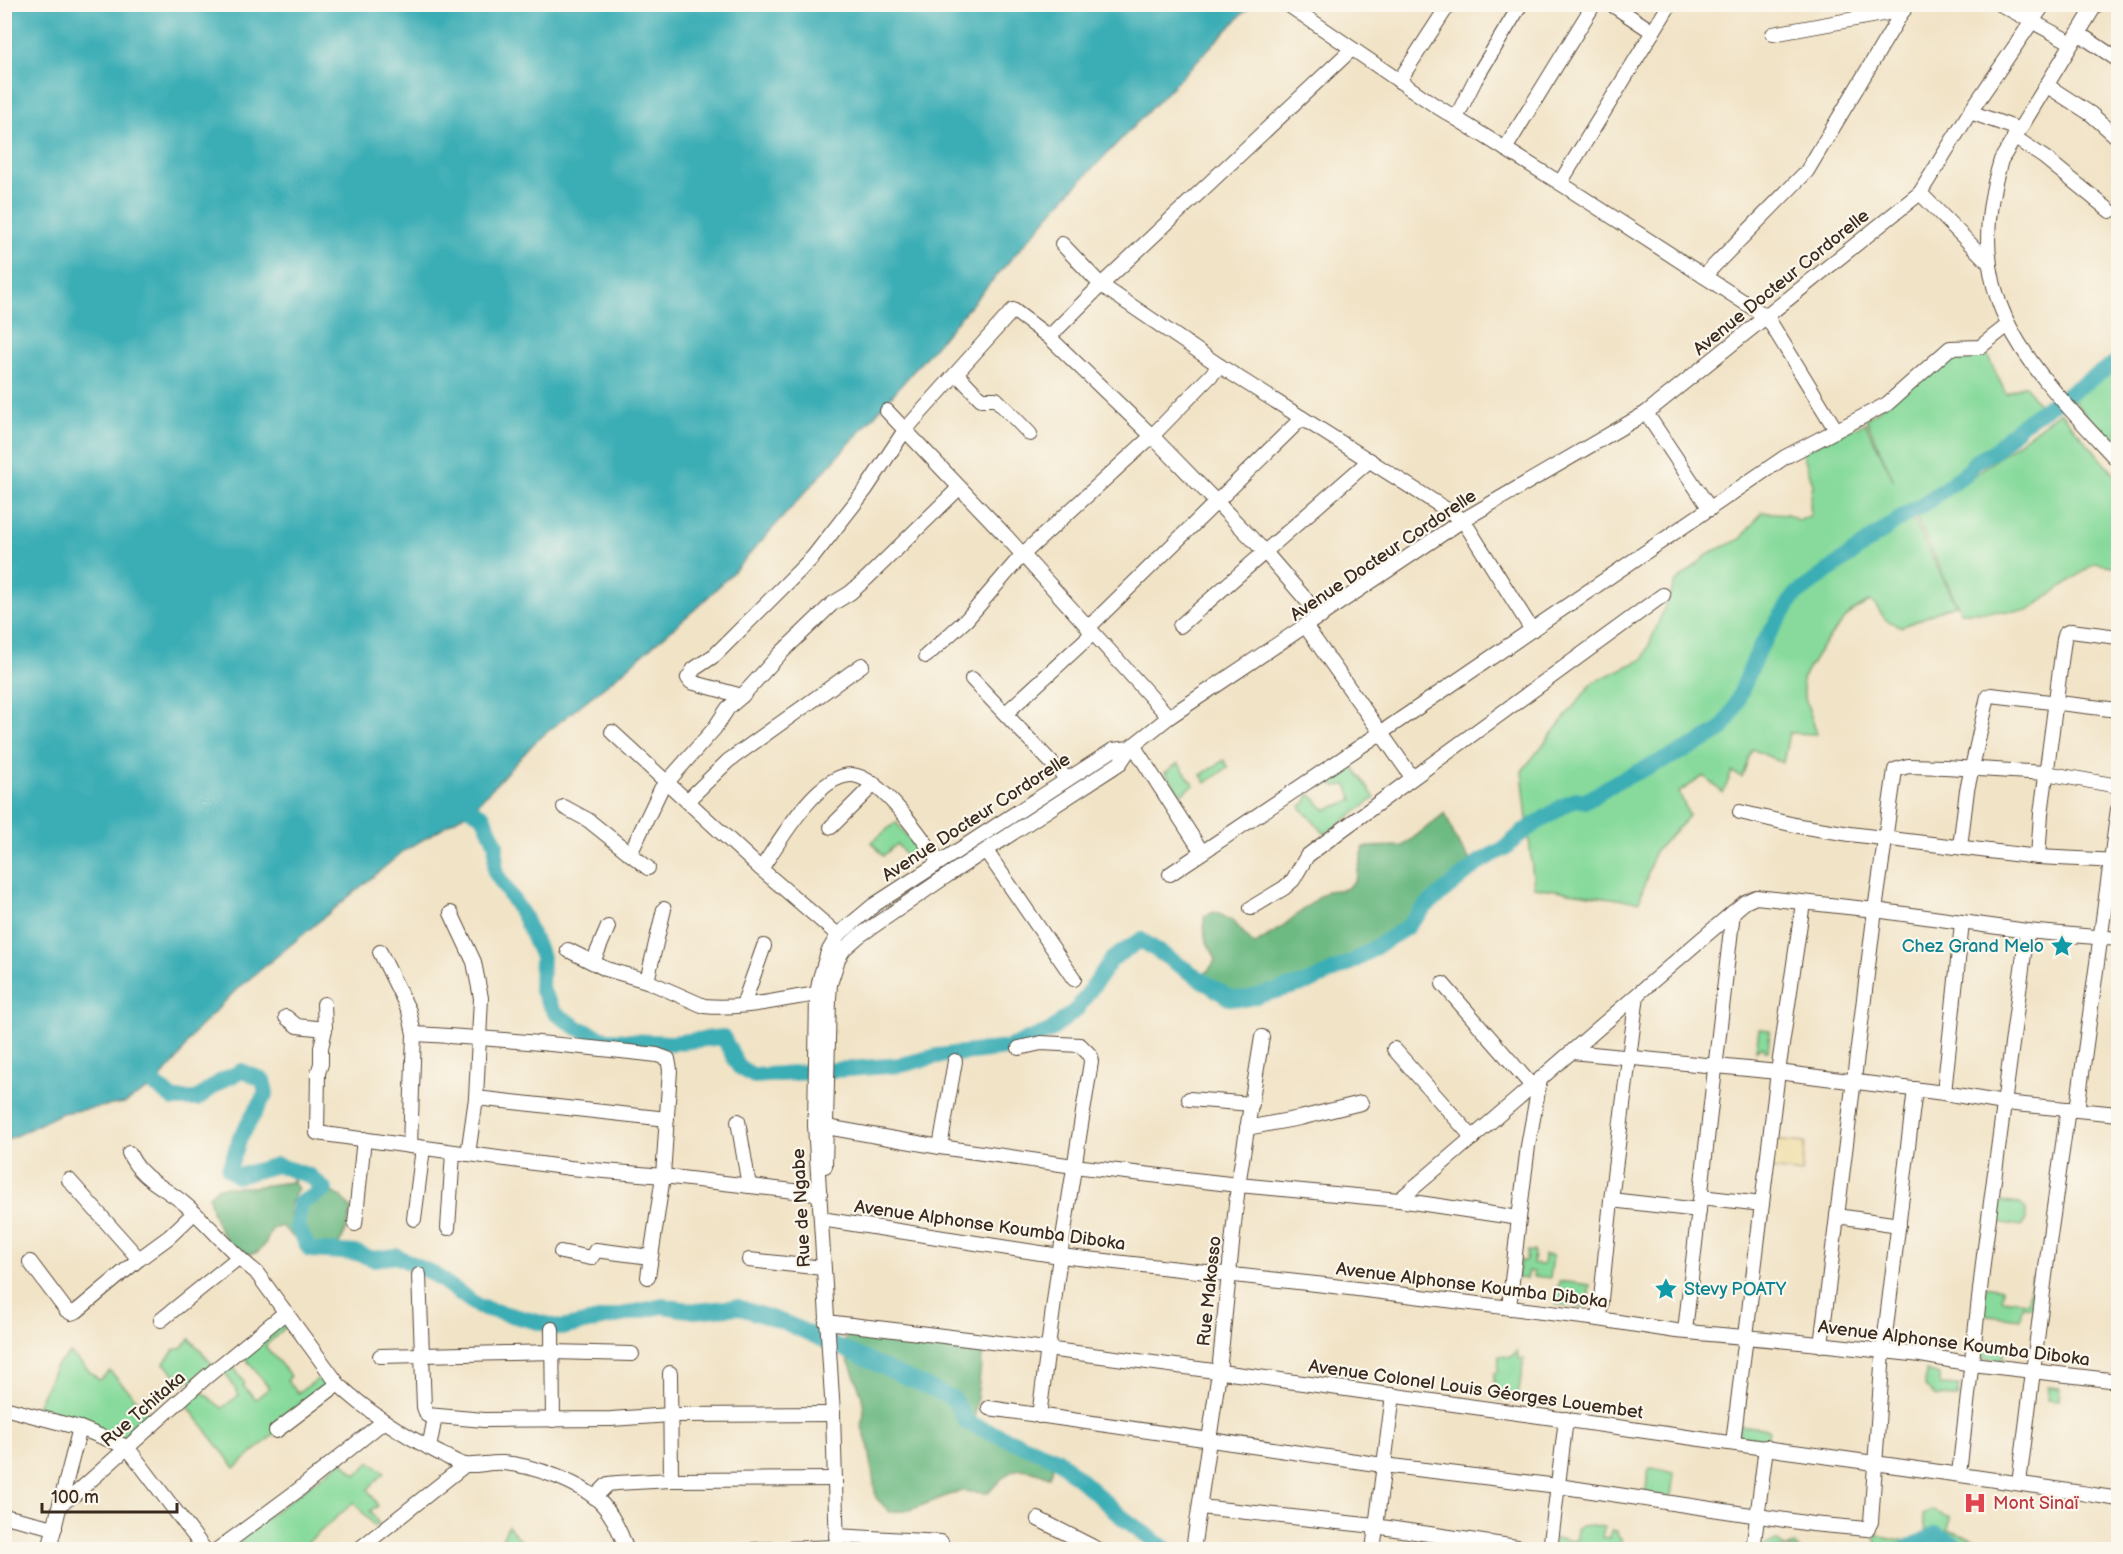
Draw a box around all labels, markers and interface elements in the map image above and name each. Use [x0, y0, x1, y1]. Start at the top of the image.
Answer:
street label: Avenue Docteur Cordorelle [1689, 205, 1874, 360]
street label: Avenue Docteur Cordorelle [1286, 485, 1481, 626]
street label: Avenue Docteur Cordorelle [878, 749, 1075, 886]
place icon: Chez Grand Melo [2049, 933, 2075, 959]
place label: Chez Grand Melo [1902, 936, 2044, 957]
street label: Rue de Ngabe [788, 1148, 815, 1268]
street label: Avenue Alphonse Koumba Diboka [853, 1196, 1127, 1255]
street label: Rue Makosso [1193, 1235, 1226, 1347]
street label: Avenue Alphonse Koumba Diboka [1335, 1258, 1609, 1313]
place icon: Stevy POATY [1653, 1276, 1679, 1302]
place label: Stevy POATY [1684, 1279, 1787, 1300]
street label: Avenue Alphonse Koumba Diboka [1817, 1316, 2091, 1371]
street label: Avenue Colonel Louis Géorges Louembet [1307, 1356, 1645, 1423]
street label: Rue Tchitaka [97, 1367, 190, 1452]
scale bar [42, 1476, 177, 1514]
text: 100 m [51, 1487, 99, 1508]
hospital icon: Mont Sinaï [1962, 1490, 1988, 1516]
place label: Mont Sinaï [1993, 1493, 2079, 1514]

